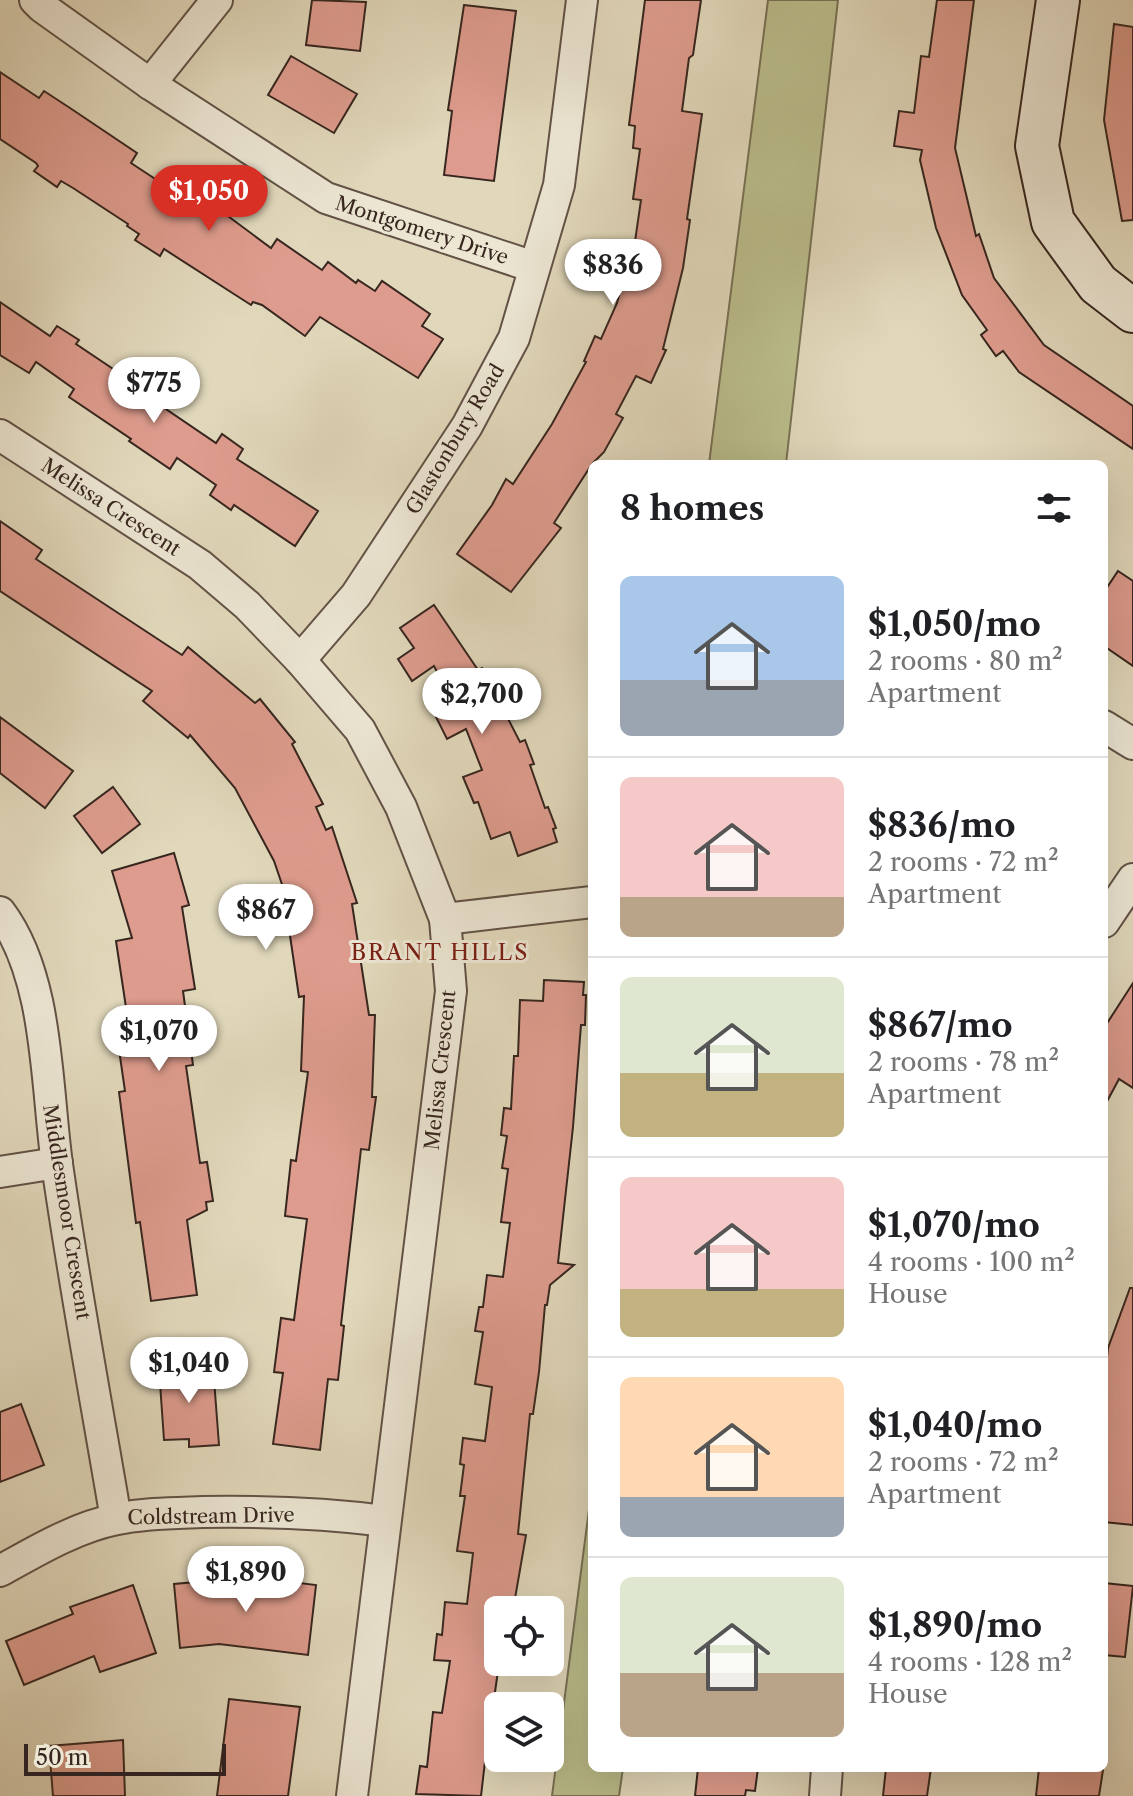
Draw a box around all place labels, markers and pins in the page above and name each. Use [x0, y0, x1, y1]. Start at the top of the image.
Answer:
pin: $1,050 [144, 165, 274, 233]
pin: $836 [566, 239, 660, 307]
pin: $775 [107, 357, 201, 425]
pin: $2,700 [417, 668, 547, 736]
pin: $867 [219, 884, 313, 952]
pin: $1,070 [94, 1005, 224, 1073]
pin: $1,040 [124, 1337, 254, 1405]
pin: $1,890 [181, 1546, 311, 1614]

